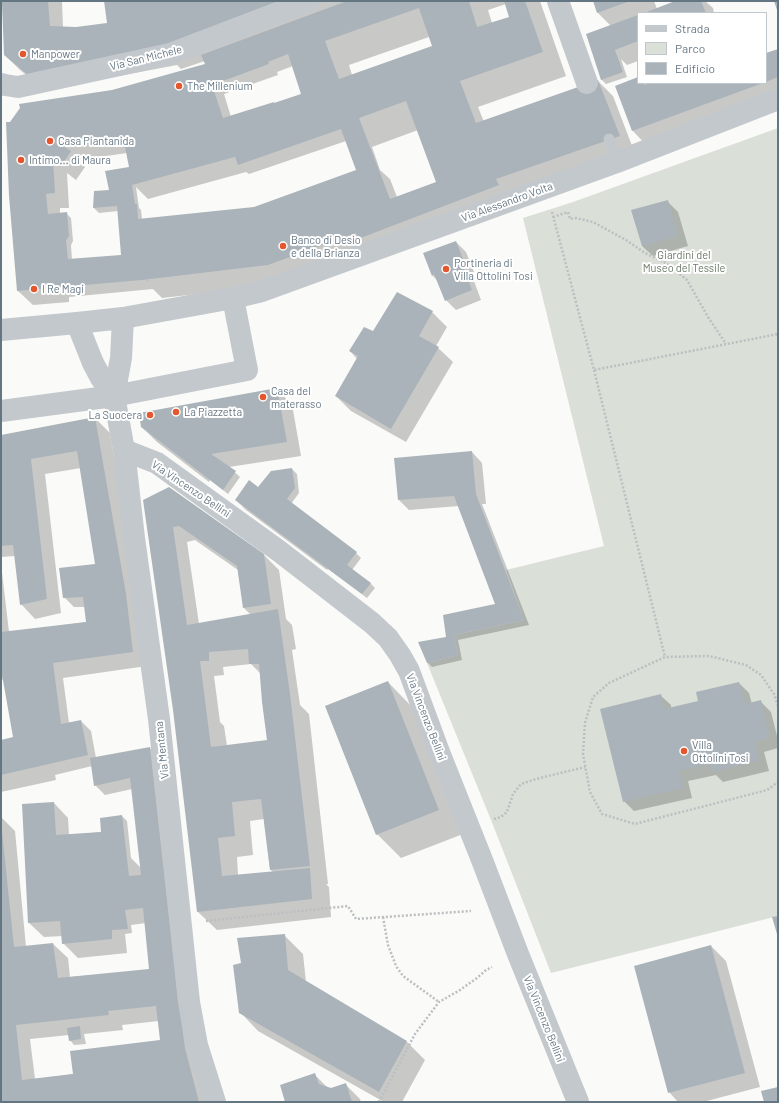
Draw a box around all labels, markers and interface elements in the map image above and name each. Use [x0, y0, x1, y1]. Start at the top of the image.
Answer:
legend [637, 12, 767, 84]
text: Strada [675, 21, 710, 35]
text: Parco [675, 41, 705, 55]
street label: Via San Michele [109, 43, 183, 73]
place label: Manpower [31, 47, 80, 61]
marker: Manpower [18, 49, 28, 59]
text: Edificio [675, 61, 715, 75]
place label: The Millenium [187, 79, 252, 93]
marker: The Millenium [174, 81, 184, 91]
place label: Casa Piantanida [58, 134, 134, 148]
marker: Casa Piantanida [45, 136, 55, 146]
place label: Intimo... di Maura [29, 153, 111, 167]
marker: Intimo... di Maura [16, 155, 26, 165]
street label: Via Alessandro Volta [460, 179, 554, 225]
place label: Banco di Desio e della Brianza [291, 233, 361, 259]
marker: Banco di Desio e della Brianza [278, 241, 288, 251]
park label: Giardini del Museo del Tessile [643, 248, 725, 274]
place label: Portineria di Villa Ottolini Tosi [454, 256, 533, 282]
marker: Portineria di Villa Ottolini Tosi [441, 264, 451, 274]
place label: I Re Magi [42, 282, 84, 296]
marker: I Re Magi [29, 284, 39, 294]
place label: Casa del materasso [271, 384, 321, 410]
marker: Casa del materasso [258, 392, 268, 402]
place label: La Piazzetta [184, 405, 242, 419]
marker: La Piazzetta [171, 407, 181, 417]
place label: La Suocera [88, 408, 142, 422]
marker: La Suocera [145, 410, 155, 420]
street label: Via Vincenzo Bellini [149, 458, 233, 520]
street label: Via Vincenzo Bellini [403, 672, 449, 762]
street label: Via Mentana [152, 721, 172, 779]
place label: Villa Ottolini Tosi [692, 738, 749, 764]
marker: Villa Ottolini Tosi [679, 746, 689, 756]
street label: Via Vincenzo Bellini [521, 974, 567, 1064]

